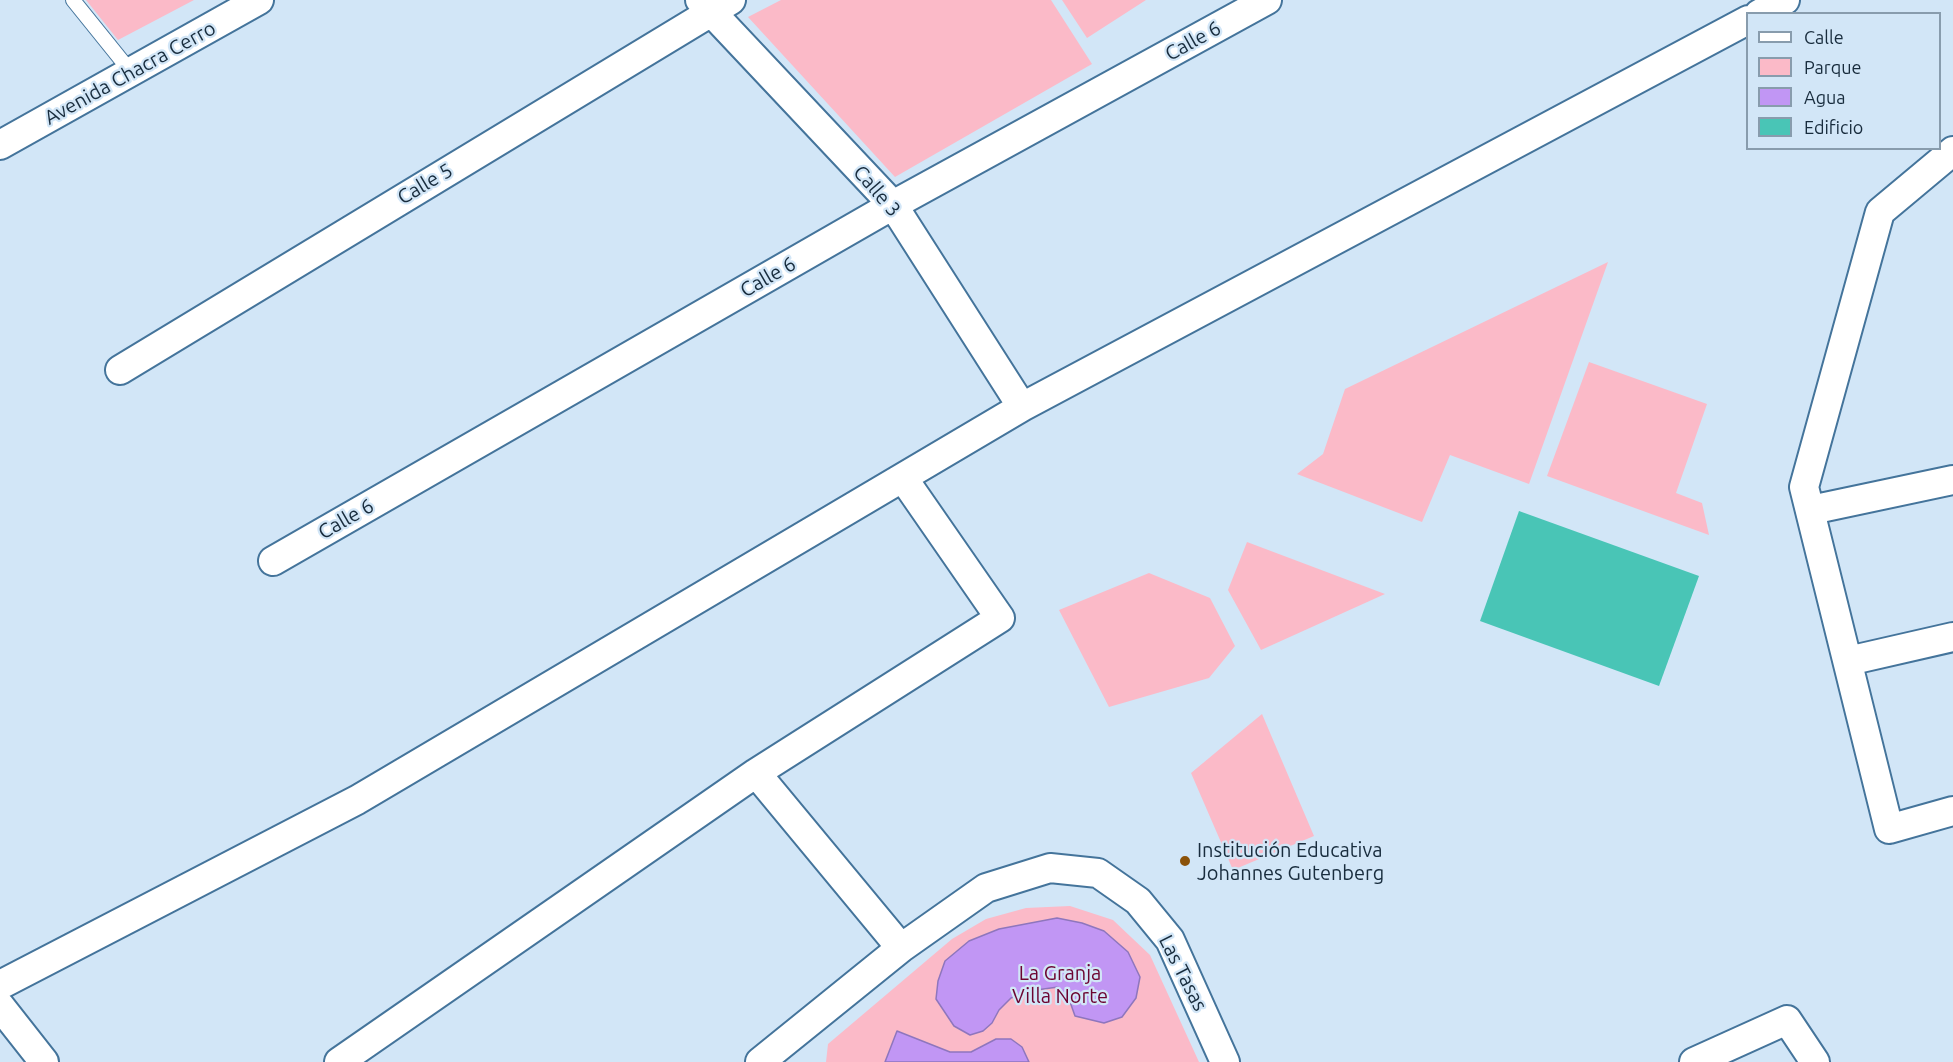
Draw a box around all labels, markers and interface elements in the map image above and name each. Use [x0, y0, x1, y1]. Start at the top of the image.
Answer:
legend [1746, 12, 1941, 150]
street label: Avenida Chacra Cerro [40, 16, 220, 130]
street label: Calle 6 [1161, 16, 1225, 66]
text: Calle [1804, 27, 1844, 47]
text: Parque [1804, 57, 1861, 77]
text: Agua [1804, 87, 1846, 107]
text: Edificio [1804, 117, 1863, 137]
street label: Calle 5 [393, 158, 457, 210]
street label: Calle 3 [848, 161, 906, 221]
street label: Calle 6 [736, 252, 800, 302]
street label: Calle 6 [314, 494, 378, 544]
place label: Institución Educativa Johannes Gutenberg [1197, 838, 1384, 885]
marker: Institución Educativa Johannes Gutenberg [1178, 854, 1192, 868]
street label: Las Tasas [1154, 931, 1212, 1015]
park label: La Granja Villa Norte [1012, 961, 1108, 1008]

